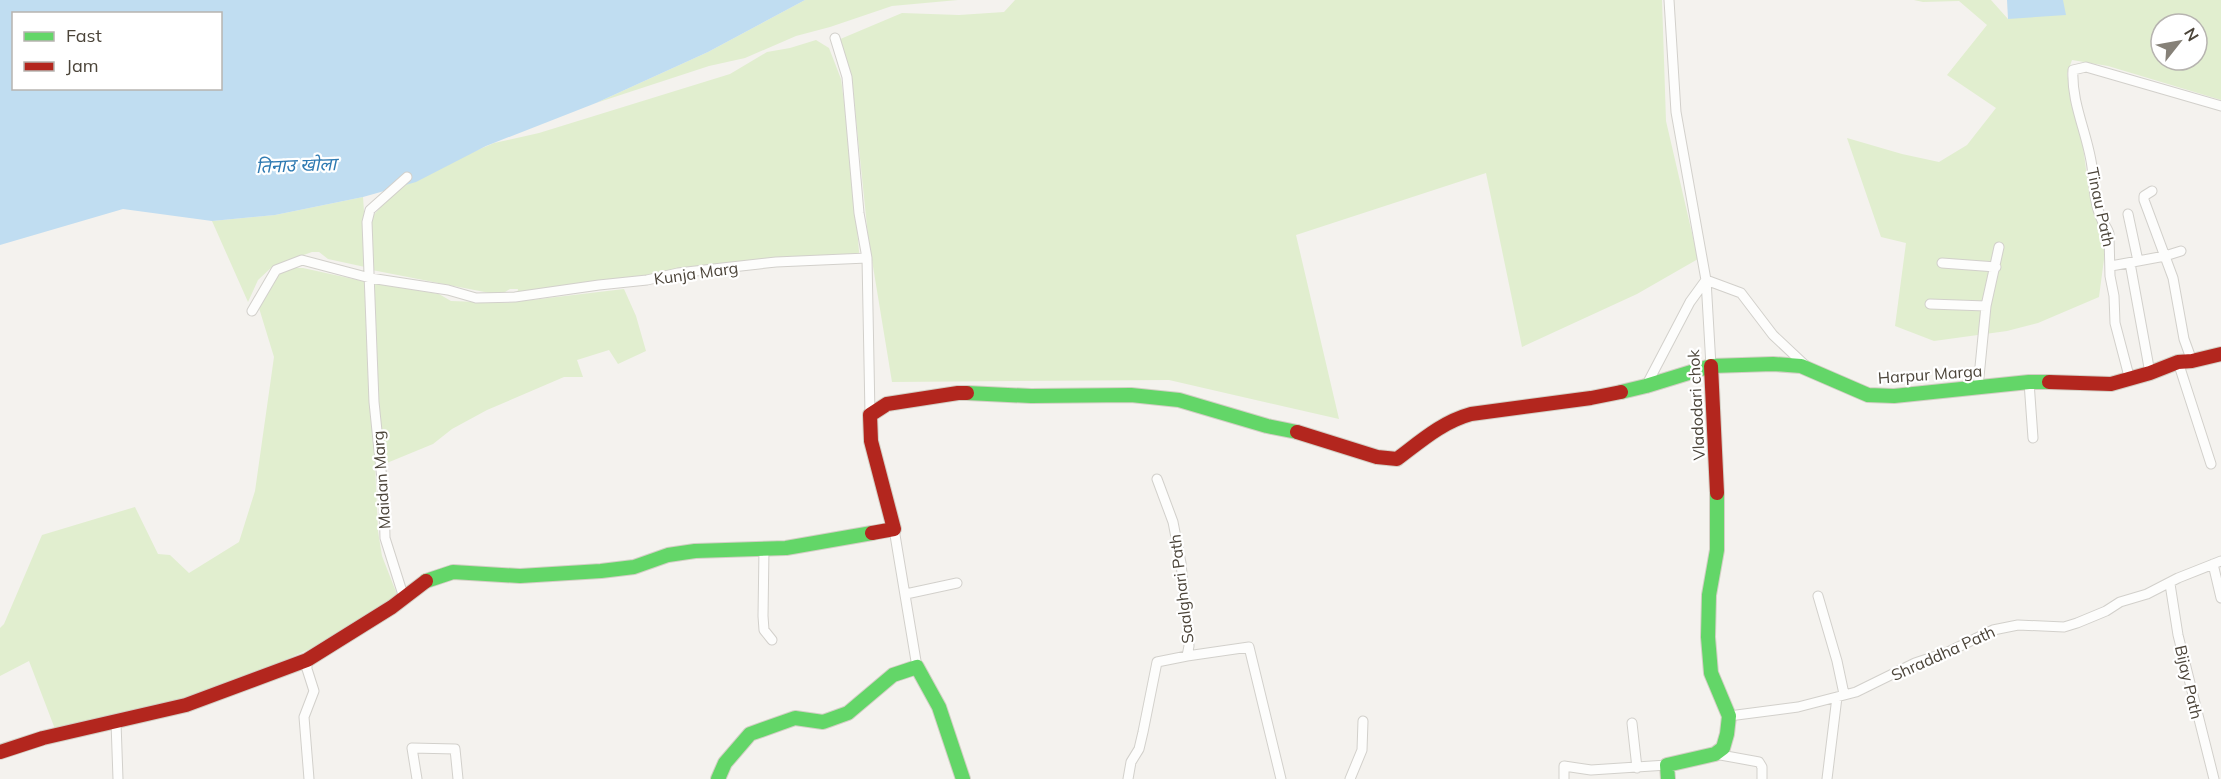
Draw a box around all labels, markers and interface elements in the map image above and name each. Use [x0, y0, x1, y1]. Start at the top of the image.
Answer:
legend [12, 12, 222, 90]
north arrow [2149, 12, 2209, 72]
text: Fast [66, 24, 102, 47]
text: N [2180, 24, 2204, 45]
text: Jam [66, 54, 99, 77]
water label: तिनाउ खोला [255, 152, 340, 178]
street label: Tinau Path [2083, 166, 2119, 248]
street label: Kunja Marg [653, 257, 739, 289]
street label: Vladodari chok [1683, 348, 1709, 461]
street label: Harpur Marga [1877, 360, 1983, 388]
street label: Maidan Marg [368, 430, 394, 530]
street label: Saalghari Path [1164, 533, 1198, 645]
street label: Shraddha Path [1888, 621, 1998, 685]
street label: Bijay Path [2171, 643, 2207, 721]

